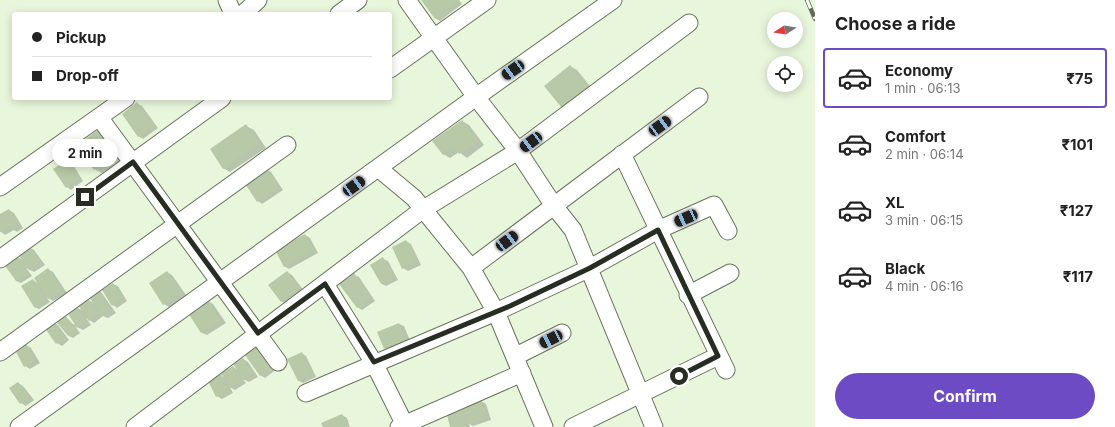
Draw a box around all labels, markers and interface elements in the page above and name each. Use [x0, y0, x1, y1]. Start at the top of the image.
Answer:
north arrow [767, 12, 803, 48]
map controls [767, 12, 803, 92]
text: Choose a ride [835, 13, 956, 34]
text: Pickup [56, 28, 106, 47]
button: locate [767, 56, 803, 92]
car [500, 58, 526, 82]
icon: car [837, 60, 873, 96]
text: Economy [885, 61, 953, 80]
text: Drop-off [56, 66, 119, 85]
text: ₹75 [1066, 69, 1093, 88]
text: 1 min · 06:13 [885, 80, 961, 96]
car [647, 114, 673, 138]
icon: car [837, 126, 873, 162]
text: Comfort [885, 127, 946, 146]
car [518, 130, 544, 154]
text: ₹101 [1061, 135, 1093, 154]
callout: 2 min [52, 139, 118, 167]
text: 2 min [68, 145, 102, 161]
text: 2 min · 06:14 [885, 146, 964, 162]
car [341, 174, 367, 198]
route end [76, 188, 94, 206]
icon: car [837, 192, 873, 228]
text: XL [885, 193, 905, 212]
text: ₹127 [1060, 201, 1093, 220]
car [673, 208, 699, 228]
text: 3 min · 06:15 [885, 212, 963, 228]
car [494, 229, 520, 253]
icon: car [837, 258, 873, 294]
text: Black [885, 259, 925, 278]
text: ₹117 [1063, 267, 1093, 286]
text: 4 min · 06:16 [885, 278, 964, 294]
car [538, 328, 564, 350]
route start [670, 367, 688, 385]
button: Confirm [835, 373, 1095, 419]

